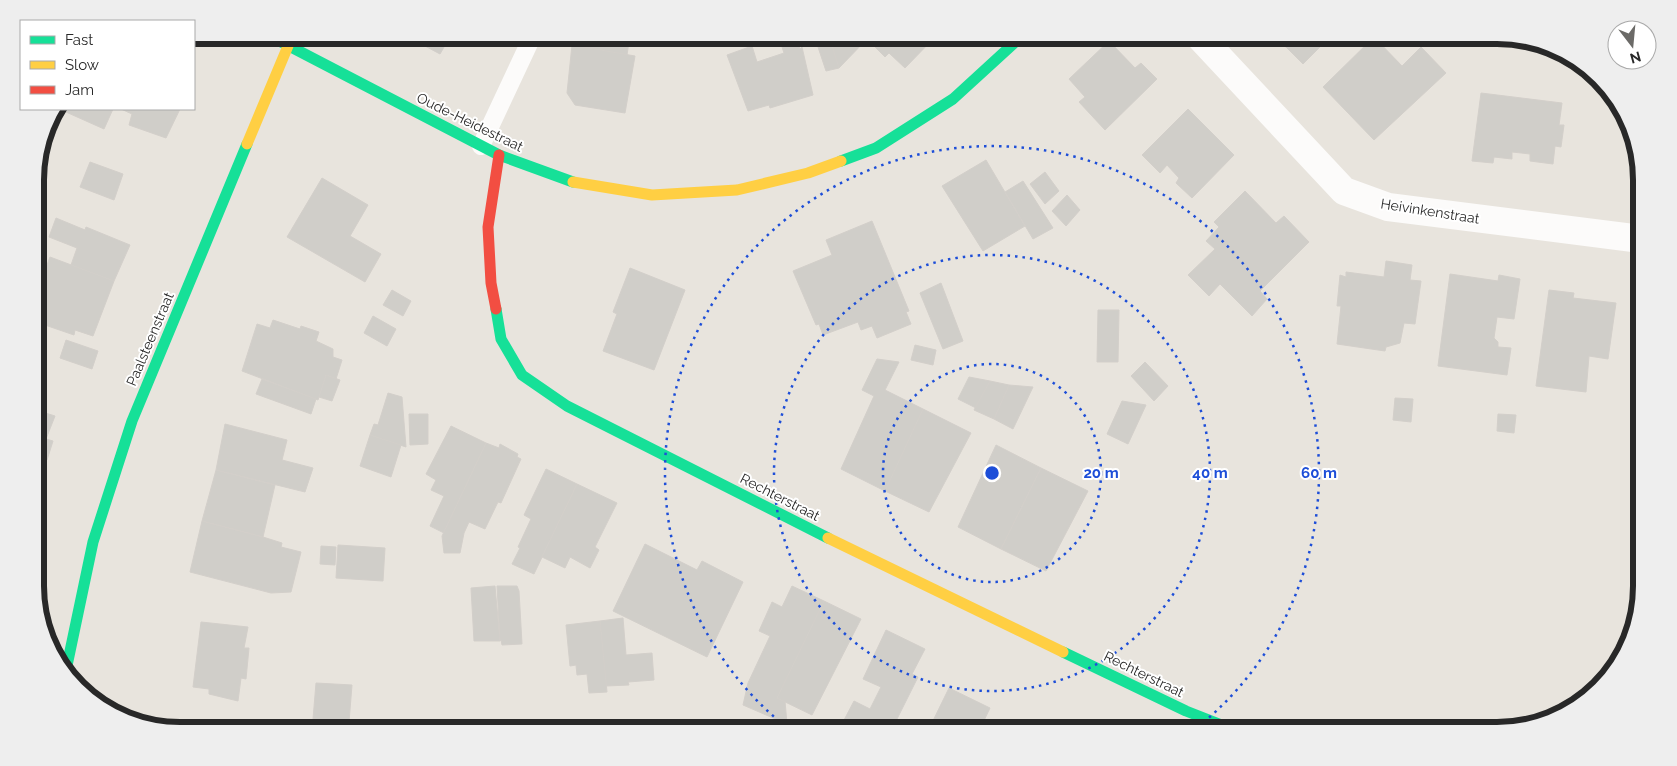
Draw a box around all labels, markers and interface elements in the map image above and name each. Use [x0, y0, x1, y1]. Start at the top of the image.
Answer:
legend [20, 20, 195, 110]
north arrow [1607, 20, 1657, 70]
text: Fast [65, 31, 93, 49]
text: N [1628, 48, 1643, 67]
text: Slow [65, 56, 99, 74]
text: Jam [65, 81, 94, 99]
street label: Oude-Heidestraat [414, 89, 526, 155]
street label: Heivinkenstraat [1379, 195, 1481, 227]
street label: Paalsteenstraat [123, 290, 177, 388]
centre of rings [983, 464, 1001, 482]
text: 20 m [1083, 464, 1119, 482]
text: 40 m [1192, 464, 1228, 482]
text: 60 m [1301, 464, 1337, 482]
street label: Rechterstraat [738, 470, 823, 524]
street label: Rechterstraat [1101, 648, 1187, 700]

